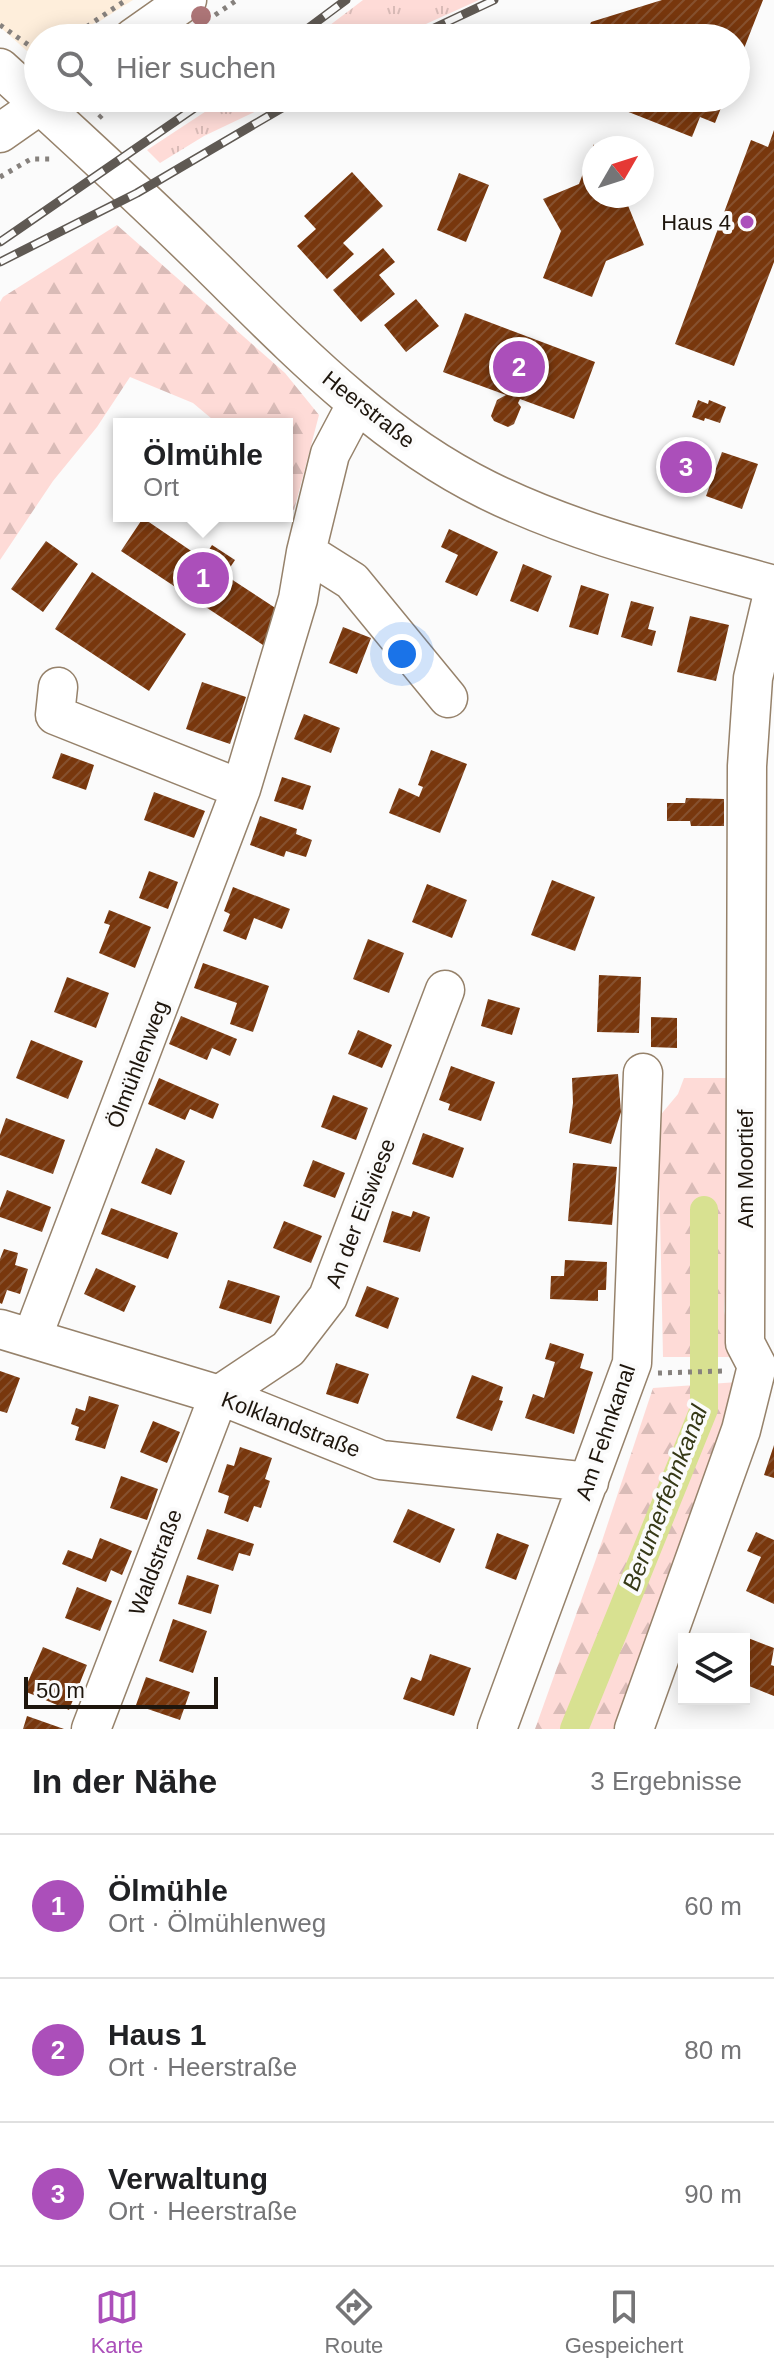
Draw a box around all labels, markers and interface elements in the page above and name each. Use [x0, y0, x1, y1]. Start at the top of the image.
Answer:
search box [24, 24, 750, 112]
icon: search [52, 46, 96, 90]
text: Hier suchen [116, 51, 276, 84]
north arrow [582, 136, 654, 208]
place label: Haus 4 [661, 210, 731, 235]
marker: Haus 4 [738, 213, 756, 231]
pin: 2 [493, 337, 545, 397]
street label: Heerstraße [318, 366, 420, 453]
popup [113, 418, 293, 522]
pin: 3 [660, 437, 712, 497]
text: Ölmühle [143, 438, 263, 471]
text: Ort [143, 472, 179, 502]
pin: 1 [177, 548, 229, 608]
your location [382, 634, 422, 674]
street label: Ölmühlenweg [102, 997, 173, 1131]
street label: Am Moortief [733, 1109, 758, 1228]
street label: An der Eiswiese [321, 1135, 400, 1291]
street label: Am Fehnkanal [571, 1361, 640, 1503]
street label: Kolklandstraße [218, 1387, 364, 1462]
water label: Berumerfehnkanal [617, 1401, 713, 1594]
street label: Waldstraße [124, 1506, 187, 1619]
map controls [678, 1633, 750, 1705]
button: layers [678, 1633, 750, 1705]
scale bar [24, 1673, 218, 1709]
text: 50 m [36, 1678, 85, 1703]
text: In der Nähe [32, 1762, 217, 1800]
text: 3 Ergebnisse [590, 1766, 742, 1796]
text: Ölmühle [108, 1874, 228, 1907]
text: 1 [51, 1891, 65, 1921]
text: 60 m [684, 1891, 742, 1921]
text: Ort · Ölmühlenweg [108, 1908, 326, 1938]
text: Haus 1 [108, 2018, 206, 2051]
text: 2 [51, 2035, 65, 2065]
text: 80 m [684, 2035, 742, 2065]
text: Ort · Heerstraße [108, 2052, 297, 2082]
text: Verwaltung [108, 2162, 268, 2195]
text: 3 [51, 2179, 65, 2209]
text: 90 m [684, 2179, 742, 2209]
text: Ort · Heerstraße [108, 2196, 297, 2226]
tab: Karte [91, 2285, 143, 2359]
tab: Route [325, 2285, 383, 2359]
tab: Gespeichert [565, 2285, 683, 2359]

